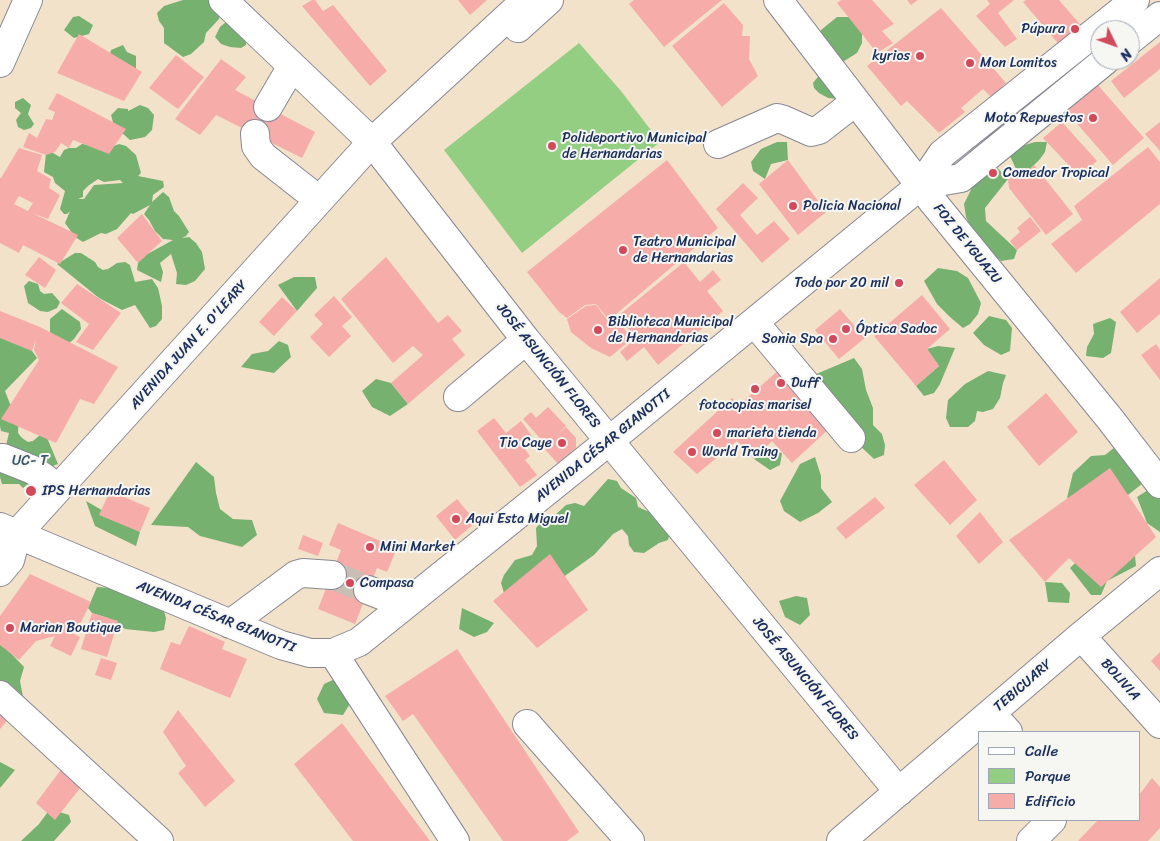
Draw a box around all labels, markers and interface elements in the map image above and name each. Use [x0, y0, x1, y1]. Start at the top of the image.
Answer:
north arrow [1090, 20, 1140, 70]
place label: Púpura [1021, 21, 1065, 37]
marker: Púpura [1069, 23, 1081, 35]
text: N [1113, 43, 1138, 67]
place label: kyrios [872, 48, 910, 64]
marker: kyrios [914, 50, 926, 62]
place label: Mon Lomitos [980, 55, 1057, 71]
marker: Mon Lomitos [964, 57, 976, 69]
place label: Moto Repuestos [985, 110, 1083, 126]
marker: Moto Repuestos [1087, 112, 1099, 124]
place label: Polideportivo Municipal de Hernandarias [562, 130, 706, 162]
marker: Polideportivo Municipal de Hernandarias [546, 140, 558, 152]
place label: Comedor Tropical [1003, 165, 1109, 181]
marker: Comedor Tropical [987, 167, 999, 179]
place label: Policia Nacional [803, 198, 901, 214]
marker: Policia Nacional [787, 200, 799, 212]
street label: FOZ DE YGUAZU [929, 200, 1005, 288]
place label: Teatro Municipal de Hernandarias [633, 234, 736, 266]
marker: Teatro Municipal de Hernandarias [617, 244, 629, 256]
place label: Todo por 20 mil [794, 275, 889, 291]
street label: AVENIDA JUAN E. O'LEARY [127, 277, 251, 413]
marker: Todo por 20 mil [893, 277, 905, 289]
street label: JOSÉ ASUNCIÓN FLORES [492, 300, 604, 432]
place label: Biblioteca Municipal de Hernandarias [608, 314, 733, 347]
place label: Óptica Sadoc [856, 321, 937, 337]
marker: Óptica Sadoc [840, 323, 852, 335]
marker: Biblioteca Municipal de Hernandarias [592, 324, 604, 336]
place label: Sonia Spa [762, 331, 823, 347]
marker: Sonia Spa [827, 333, 839, 345]
place label: Duff [791, 375, 819, 391]
marker: Duff [775, 377, 787, 389]
marker: fotocopias marisel [749, 383, 761, 395]
street label: AVENIDA CÉSAR GIANOTTI [532, 386, 674, 506]
place label: fotocopias marisel [699, 397, 811, 413]
place label: marieta tienda [727, 425, 817, 441]
marker: marieta tienda [711, 427, 723, 439]
place label: Tio Caye [499, 435, 552, 451]
marker: Tio Caye [556, 437, 568, 449]
place label: World Traing [702, 444, 778, 460]
marker: World Traing [686, 446, 698, 458]
park label: UC- T [12, 453, 48, 469]
place label: IPS Hernandarias [42, 483, 150, 499]
marker: IPS Hernandarias [24, 484, 38, 498]
place label: Aqui Esta Miguel [466, 511, 569, 527]
marker: Aqui Esta Miguel [450, 513, 462, 525]
place label: Mini Market [380, 539, 455, 555]
marker: Mini Market [364, 541, 376, 553]
place label: Compasa [360, 575, 414, 591]
street label: AVENIDA CÉSAR GIANOTTI [134, 577, 298, 657]
marker: Compasa [344, 577, 356, 589]
street label: JOSÉ ASUNCIÓN FLORES [748, 614, 862, 744]
place label: Marian Boutique [20, 620, 121, 636]
marker: Marian Boutique [4, 622, 16, 634]
street label: TEBICUARY [990, 656, 1056, 716]
street label: BOLIVIA [1097, 656, 1143, 704]
legend [978, 731, 1140, 821]
text: Calle [1025, 738, 1058, 764]
text: Parque [1025, 763, 1070, 789]
text: Edificio [1025, 788, 1076, 814]

